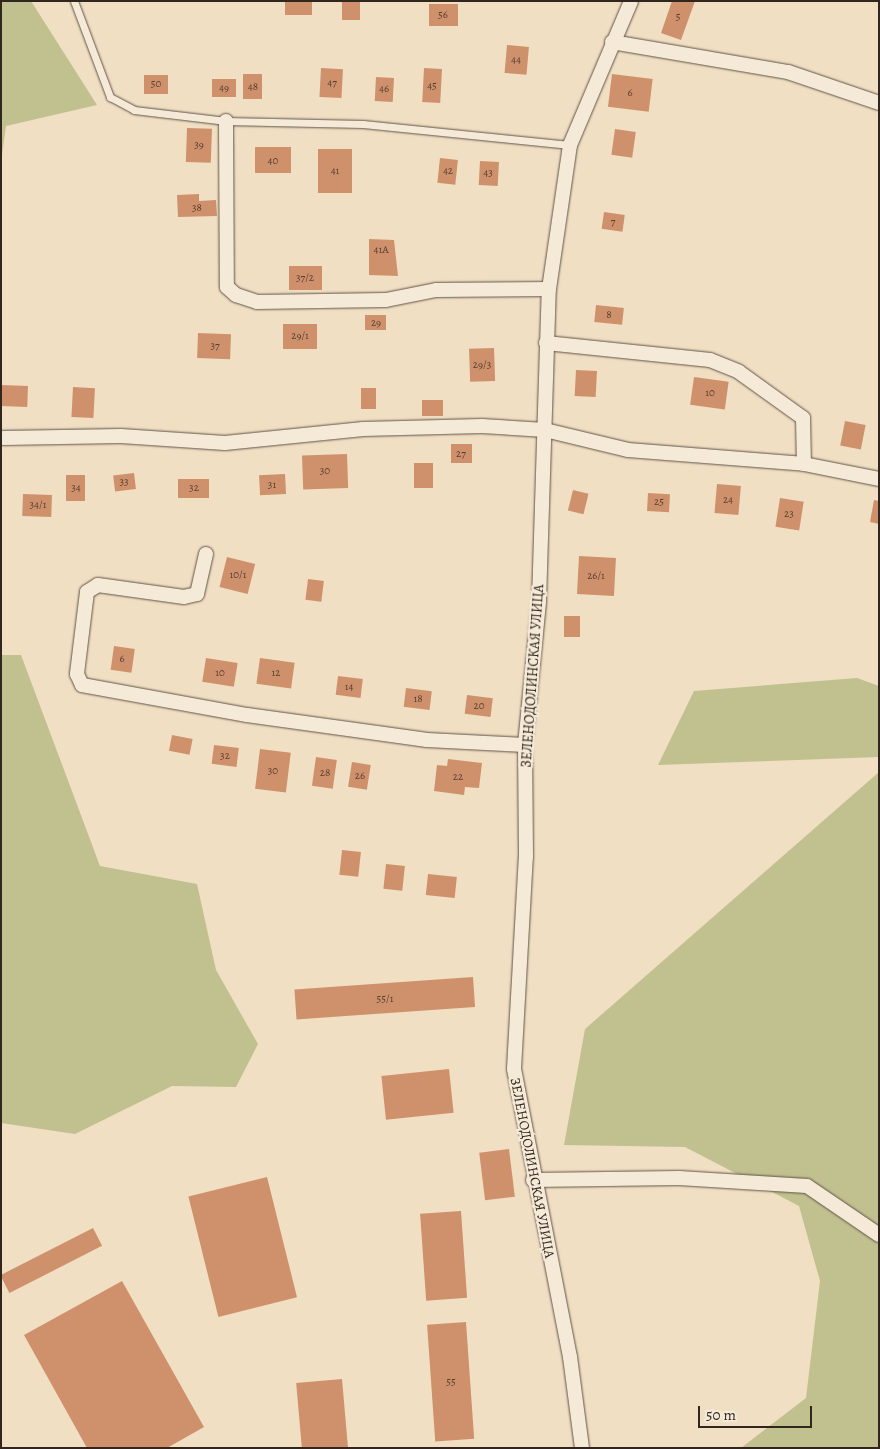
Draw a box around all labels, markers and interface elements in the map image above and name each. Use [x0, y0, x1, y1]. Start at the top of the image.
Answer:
house number: 56 [438, 8, 448, 22]
house number: 5 [676, 10, 680, 24]
house number: 44 [511, 53, 521, 67]
house number: 47 [327, 76, 337, 90]
house number: 50 [151, 77, 161, 91]
house number: 45 [427, 79, 437, 93]
house number: 48 [248, 80, 258, 94]
house number: 49 [219, 81, 229, 95]
house number: 46 [379, 82, 389, 96]
house number: 6 [627, 86, 633, 100]
house number: 39 [194, 138, 204, 152]
house number: 40 [268, 154, 278, 168]
house number: 41 [331, 164, 339, 178]
house number: 42 [443, 164, 453, 178]
house number: 43 [483, 166, 493, 180]
house number: 38 [192, 201, 202, 215]
house number: 7 [611, 215, 615, 229]
house number: 41А [373, 243, 389, 257]
house number: 37/2 [296, 271, 314, 285]
house number: 8 [606, 308, 612, 322]
house number: 29 [371, 316, 381, 330]
house number: 29/1 [291, 329, 309, 343]
house number: 37 [210, 339, 220, 353]
house number: 29/3 [473, 358, 491, 372]
house number: 10 [705, 386, 715, 400]
house number: 27 [456, 447, 466, 461]
house number: 30 [320, 464, 330, 478]
house number: 33 [119, 475, 129, 489]
house number: 31 [268, 478, 276, 492]
house number: 34 [71, 481, 81, 495]
house number: 32 [189, 481, 199, 495]
house number: 24 [723, 493, 733, 507]
house number: 25 [654, 495, 664, 509]
house number: 34/1 [30, 498, 46, 512]
house number: 23 [784, 507, 794, 521]
house number: 10/1 [229, 568, 247, 582]
house number: 26/1 [587, 569, 605, 583]
street label: ЗЕЛЕНОДОЛИНСКАЯ УЛИЦА [518, 584, 548, 768]
house number: 6 [119, 652, 125, 666]
house number: 10 [215, 666, 225, 680]
house number: 12 [272, 666, 280, 680]
house number: 14 [345, 680, 353, 694]
house number: 18 [413, 692, 423, 706]
house number: 20 [473, 699, 485, 713]
house number: 32 [220, 749, 230, 763]
house number: 30 [268, 764, 278, 778]
house number: 28 [320, 766, 330, 780]
house number: 26 [355, 769, 365, 783]
house number: 22 [453, 770, 463, 784]
house number: 55/1 [377, 992, 393, 1006]
street label: ЗЕЛЕНОДОЛИНСКАЯ УЛИЦА [506, 1076, 558, 1260]
house number: 55 [446, 1375, 456, 1389]
scale bar [700, 1396, 814, 1428]
text: 50 m [706, 1405, 736, 1425]

